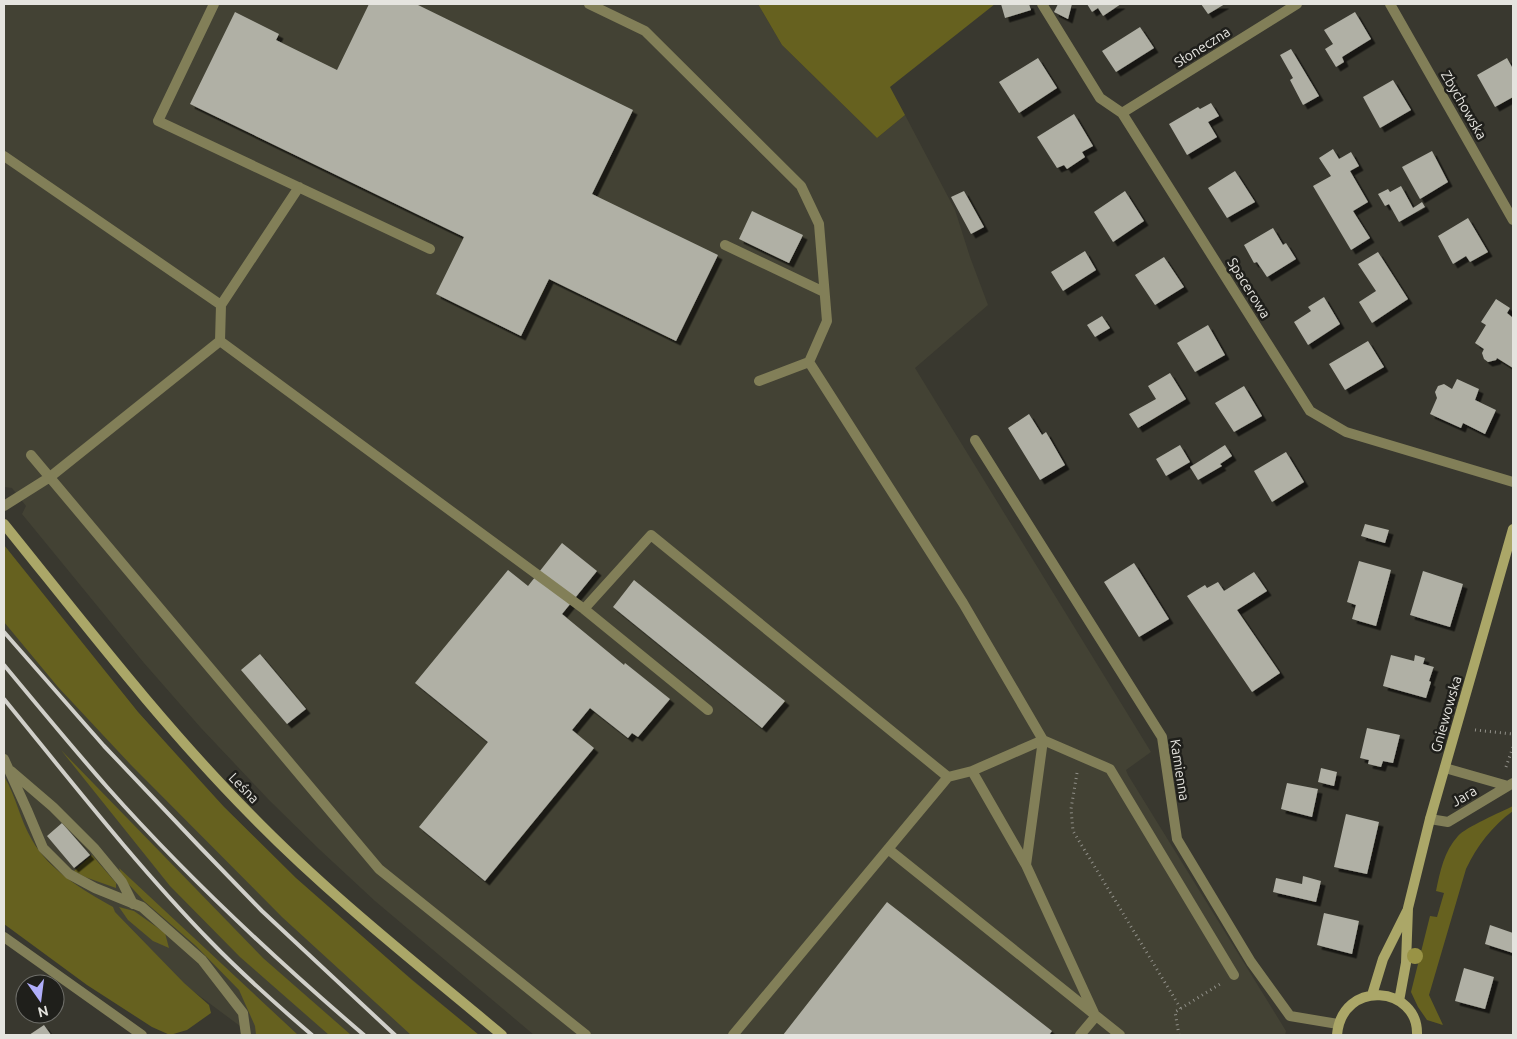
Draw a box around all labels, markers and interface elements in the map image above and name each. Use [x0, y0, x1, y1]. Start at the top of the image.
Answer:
street label: Słoneczna [1171, 23, 1233, 71]
street label: Zbychowska [1438, 68, 1490, 142]
street label: Spacerowa [1224, 255, 1274, 321]
street label: Gniewowska [1427, 674, 1465, 754]
street label: Kamienna [1167, 738, 1193, 802]
street label: Leśna [226, 769, 262, 807]
street label: Jara [1448, 782, 1480, 810]
north arrow [15, 974, 65, 1024]
text: N [36, 1003, 50, 1021]

